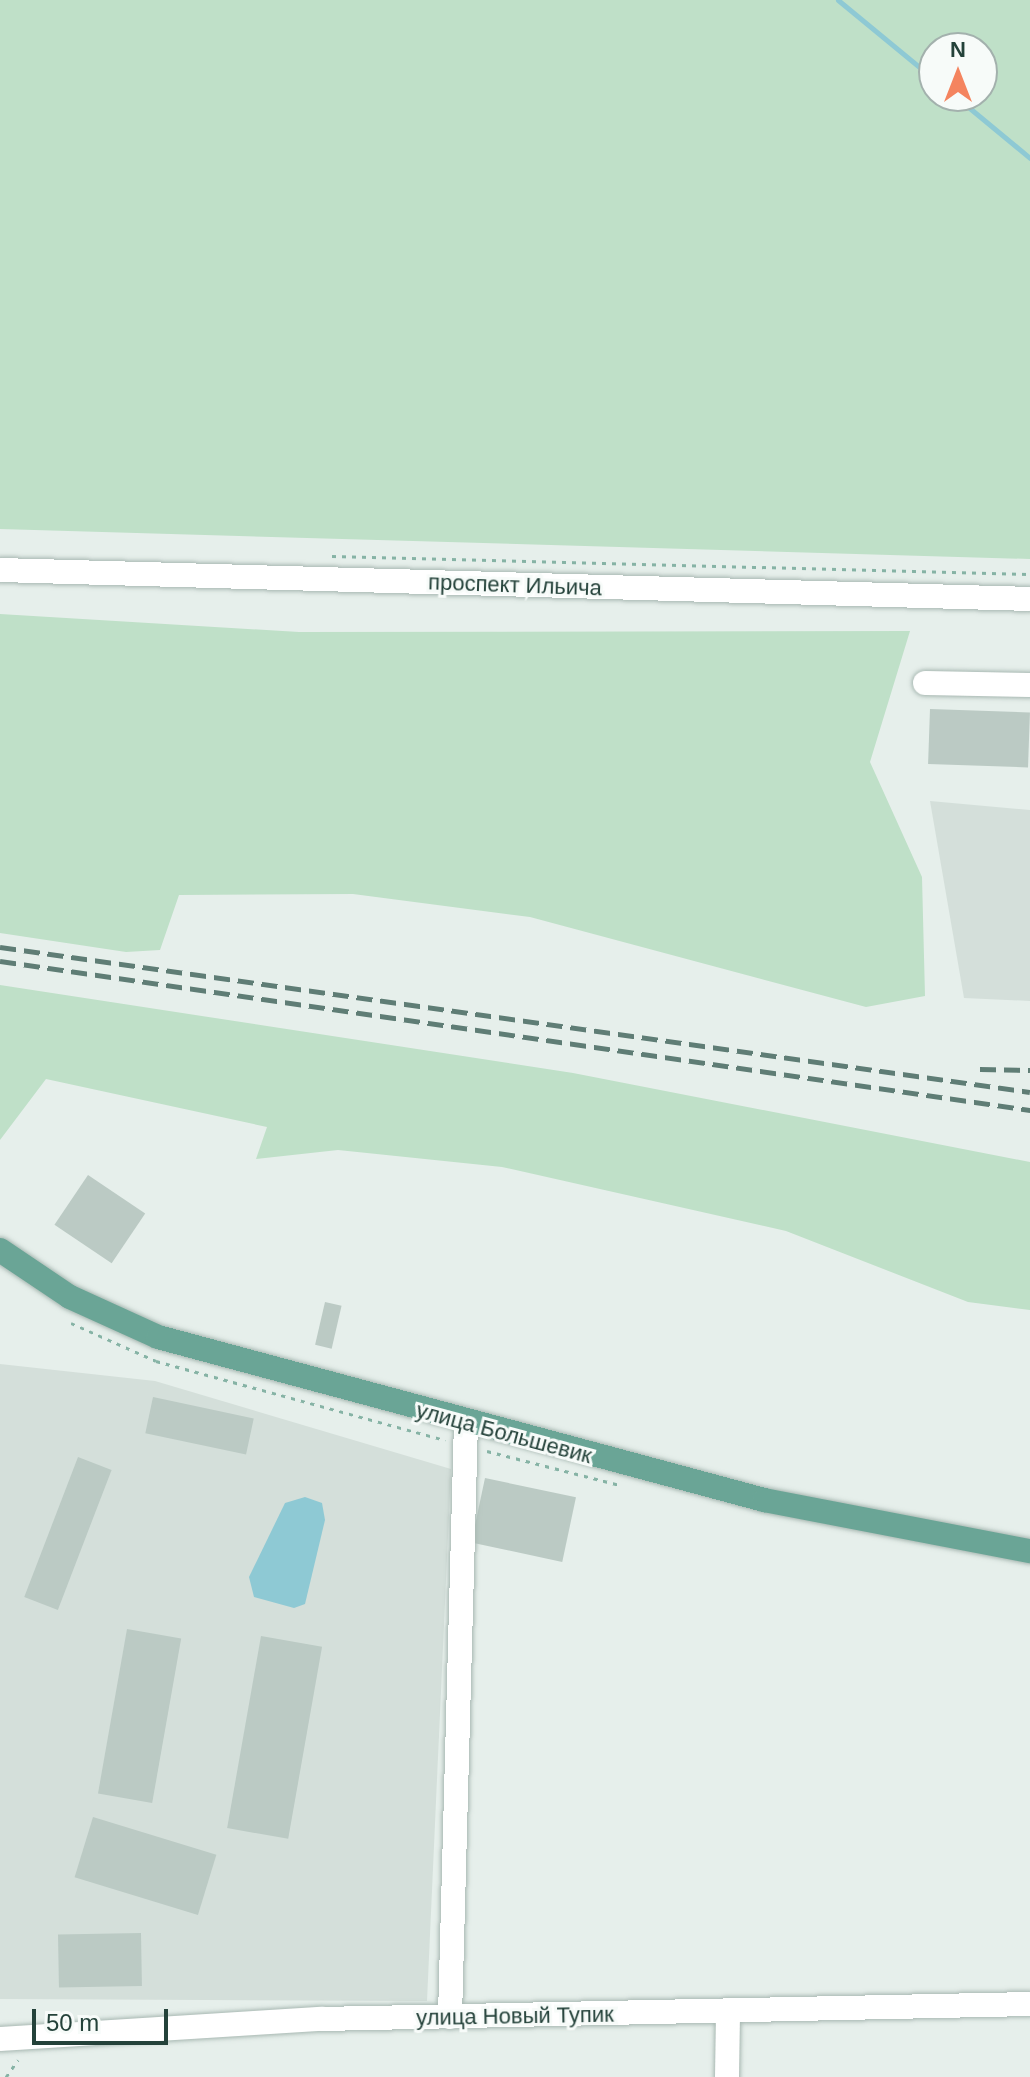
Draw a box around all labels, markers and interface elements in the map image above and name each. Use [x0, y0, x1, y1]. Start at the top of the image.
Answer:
north arrow [918, 32, 998, 112]
text: N [950, 37, 966, 62]
street label: проспект Ильича [428, 569, 602, 601]
street label: улица Большевик [413, 1397, 595, 1469]
scale bar [36, 1993, 172, 2043]
street label: улица Новый Тупик [416, 2001, 614, 2031]
text: 50 m [46, 2009, 99, 2036]

